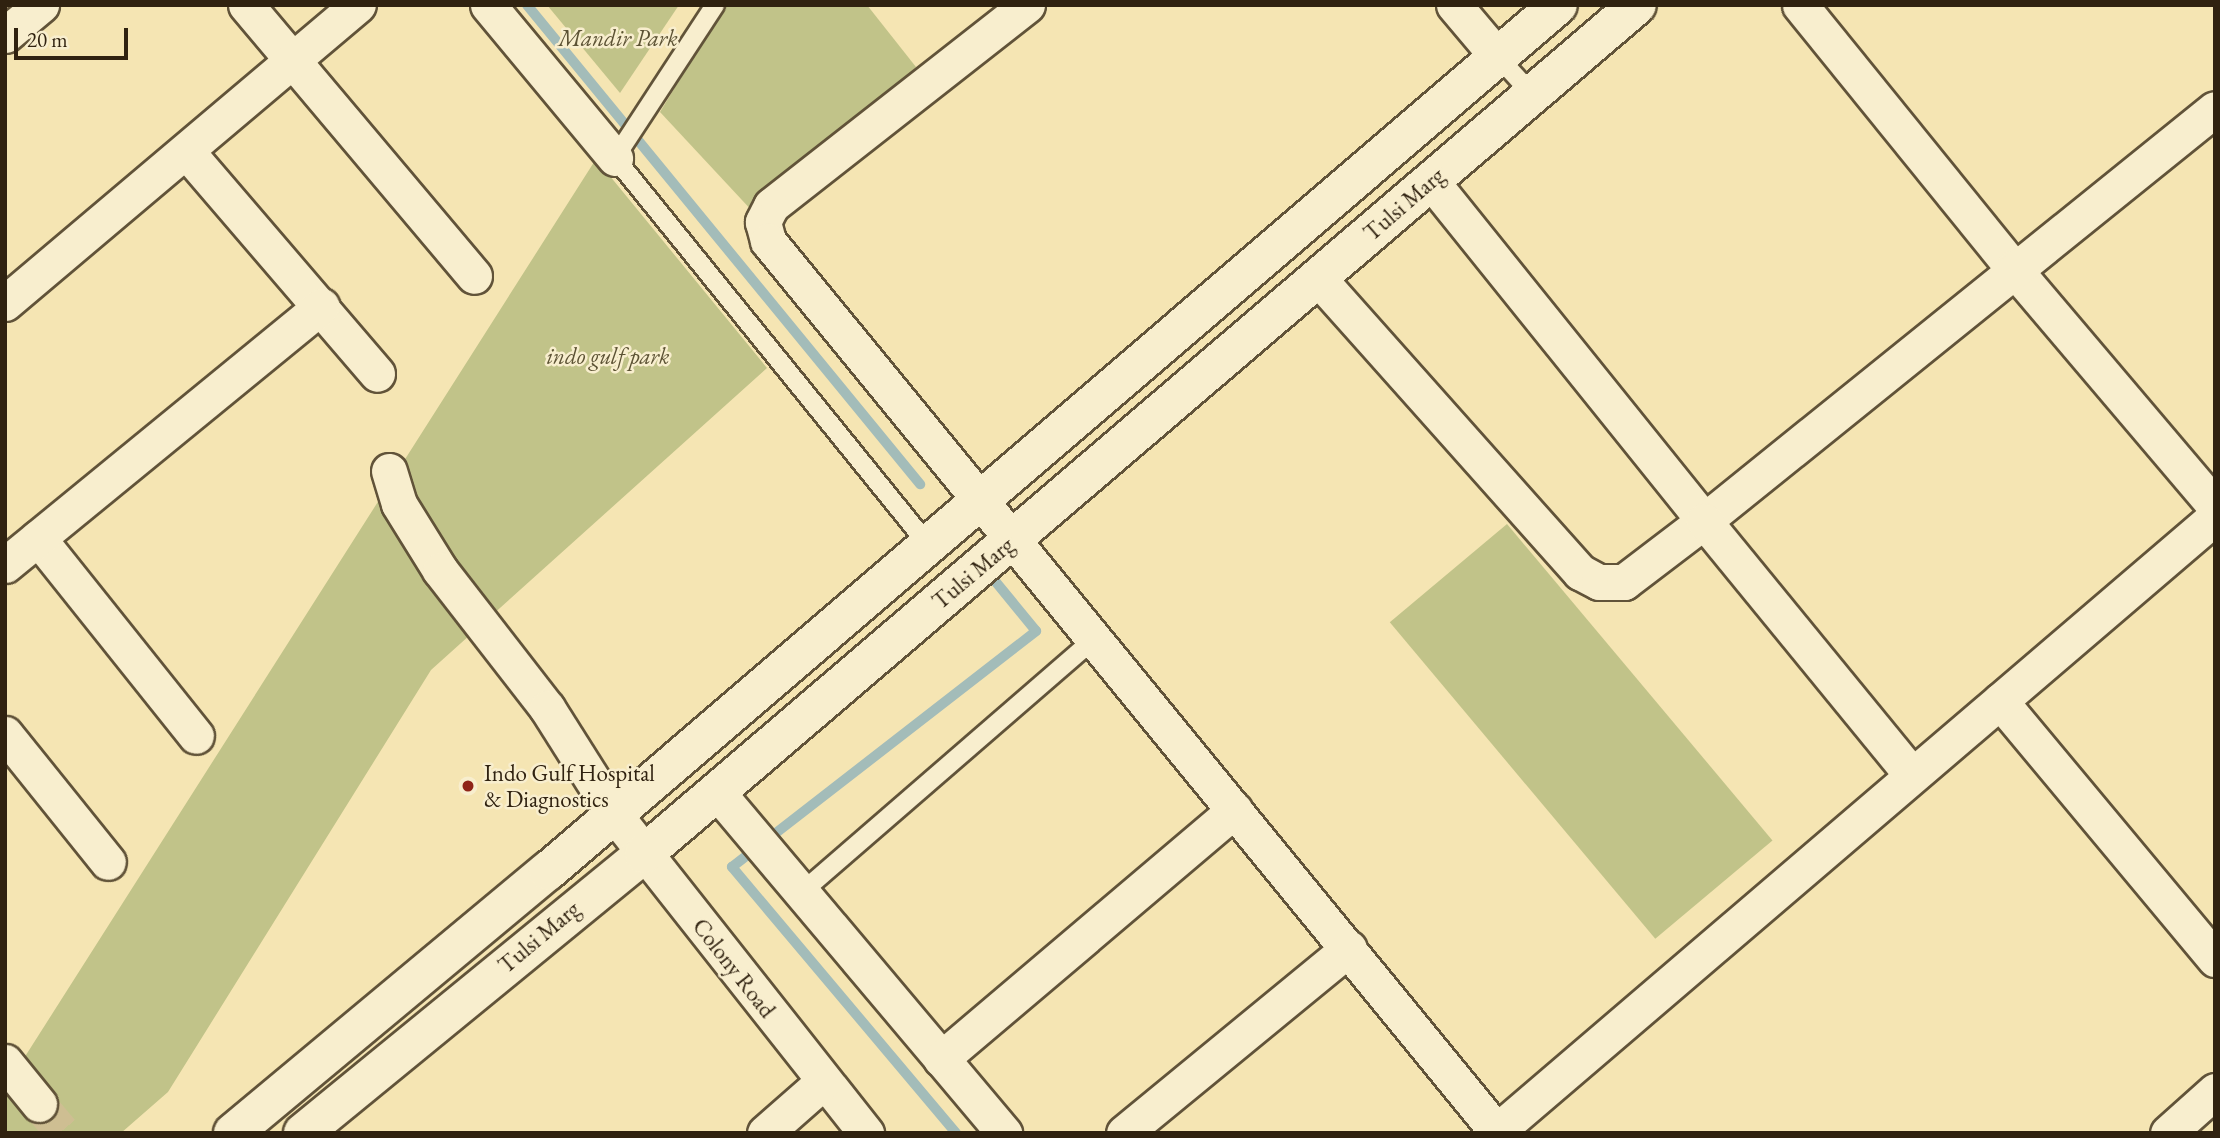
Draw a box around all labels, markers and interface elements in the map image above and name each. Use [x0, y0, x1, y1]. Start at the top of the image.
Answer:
scale bar [18, 14, 131, 58]
park label: Mandir Park [558, 24, 678, 52]
text: 20 m [27, 26, 68, 53]
street label: Tulsi Marg [1358, 161, 1450, 247]
park label: indo gulf park [546, 342, 670, 370]
street label: Tulsi Marg [927, 531, 1019, 615]
place label: Indo Gulf Hospital & Diagnostics [484, 759, 655, 813]
marker: Indo Gulf Hospital & Diagnostics [458, 776, 478, 796]
street label: Tulsi Marg [493, 895, 585, 979]
street label: Colony Road [687, 913, 781, 1023]

